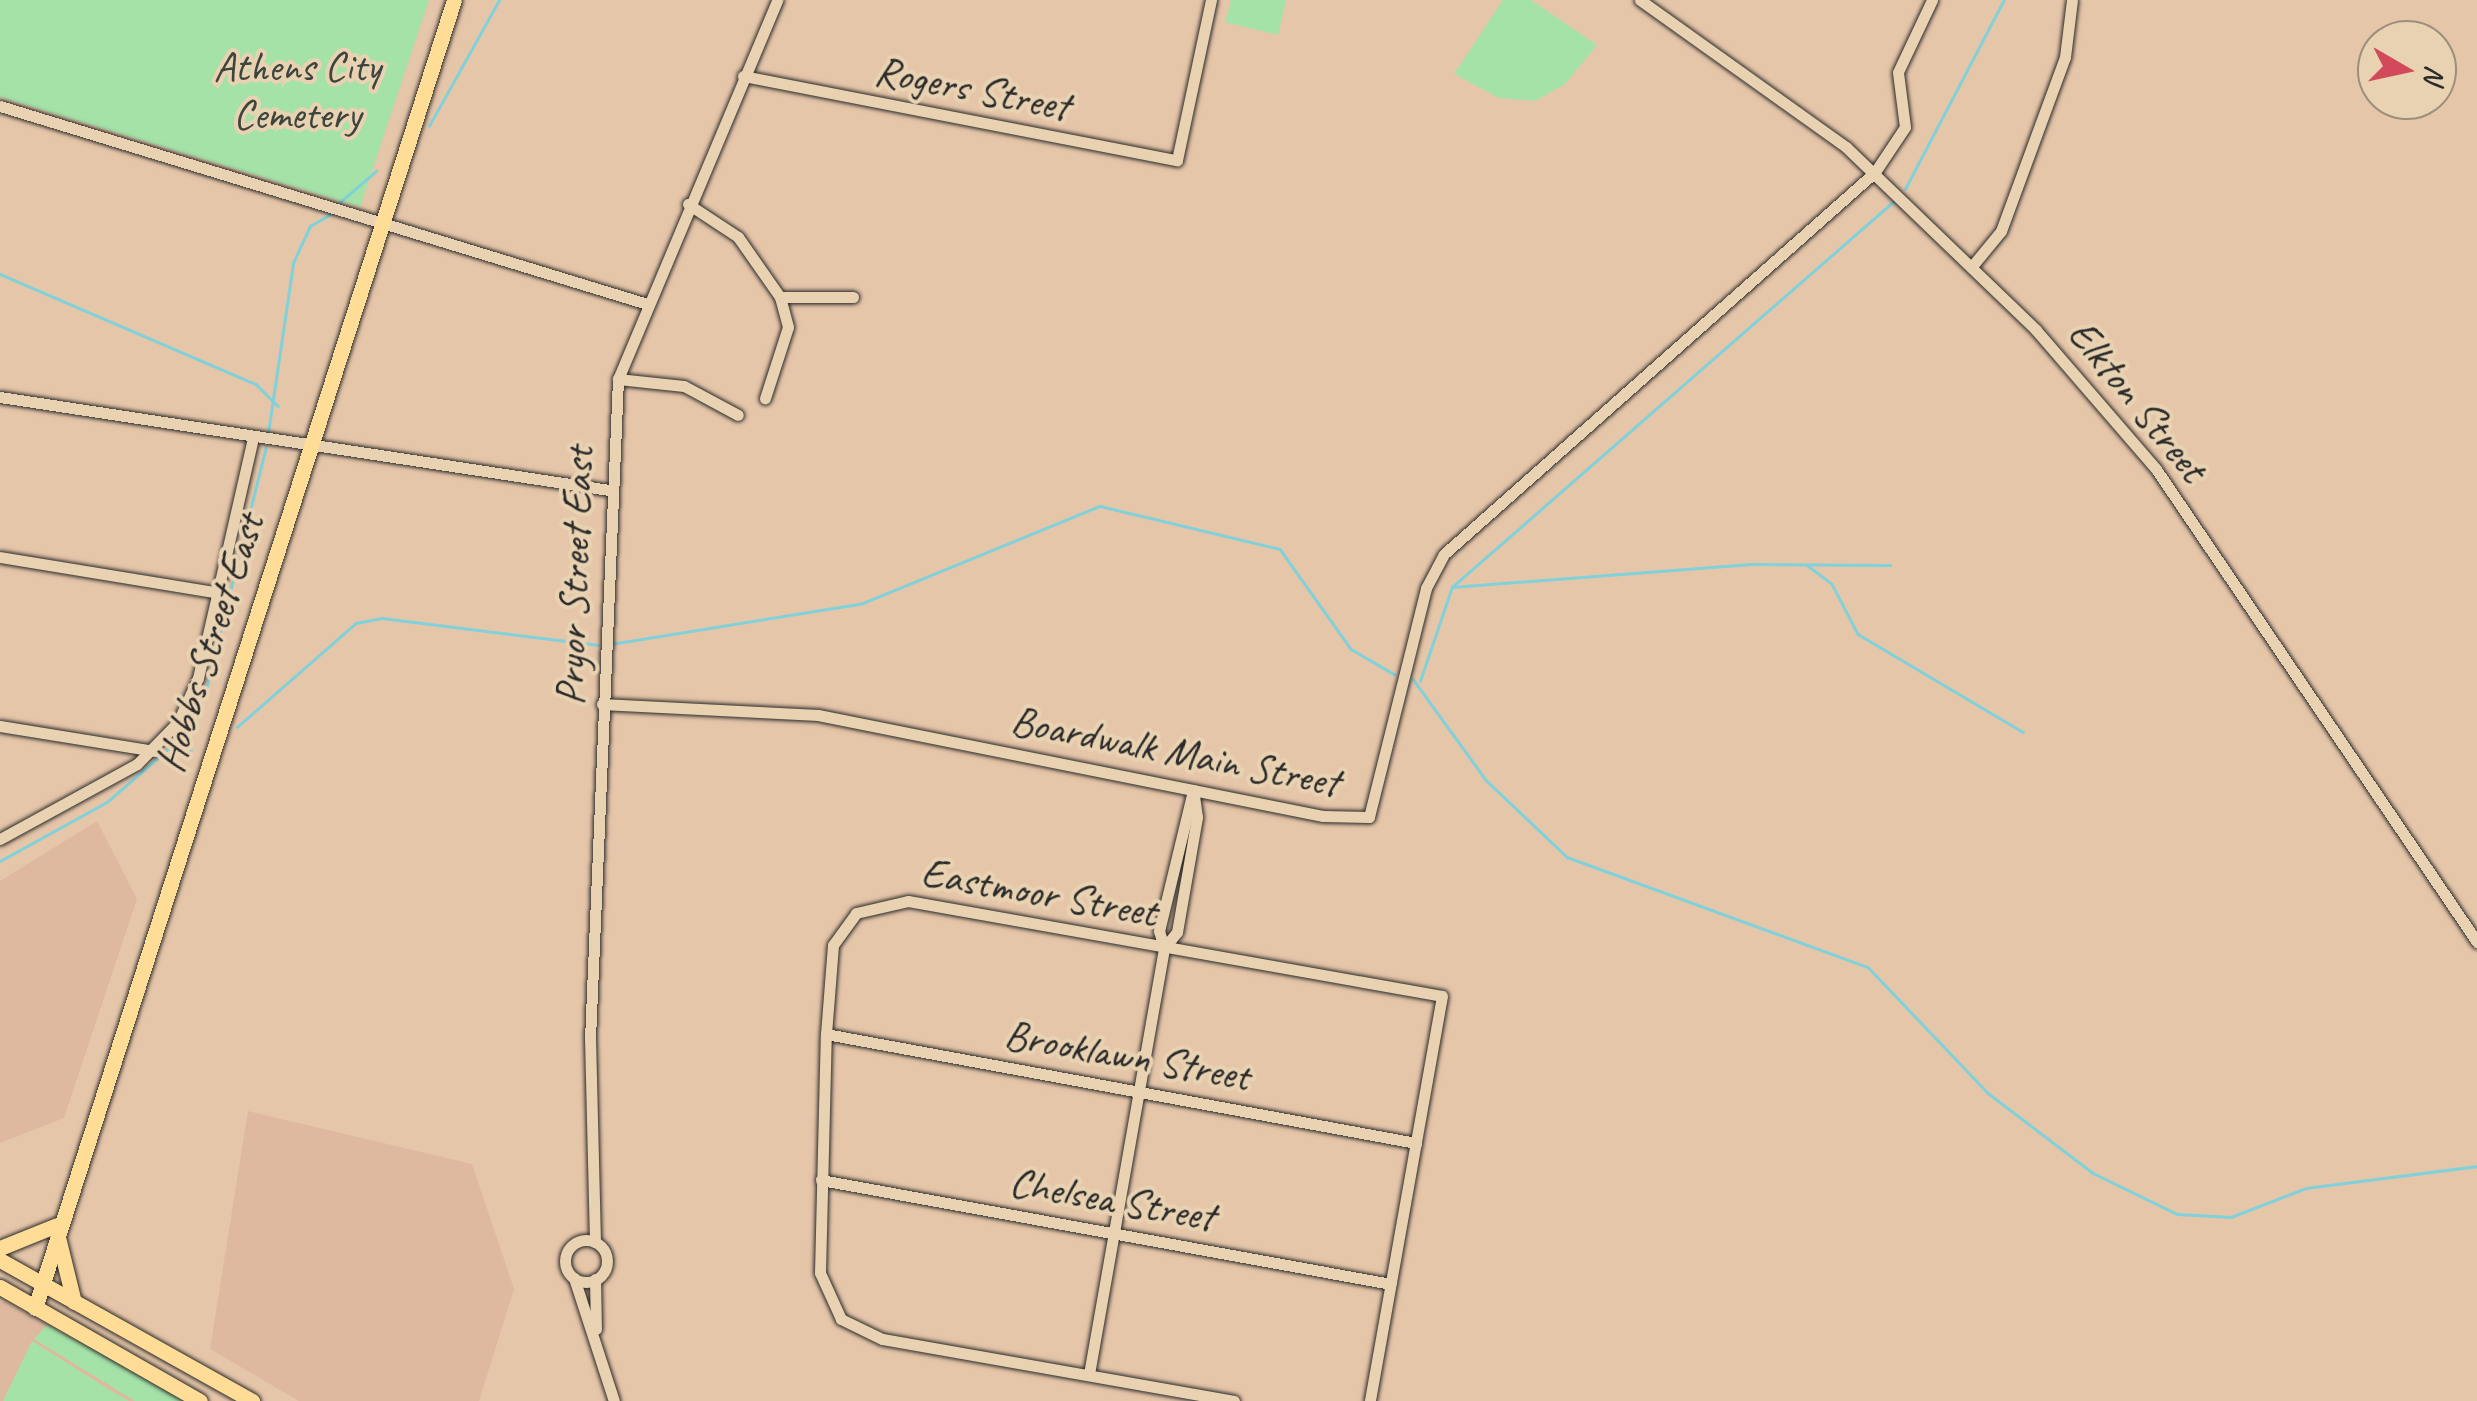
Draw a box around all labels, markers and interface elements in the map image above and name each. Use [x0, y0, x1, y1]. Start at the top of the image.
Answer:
north arrow [2357, 20, 2457, 120]
park label: Athens City Cemetery [214, 42, 380, 140]
street label: Rogers Street [871, 46, 1073, 132]
text: N [2417, 63, 2454, 86]
street label: Elkton Street [2056, 310, 2218, 492]
street label: Pryor Street East [545, 445, 605, 707]
street label: Hobbs Street East [144, 507, 276, 779]
street label: Boardwalk Main Street [1006, 695, 1344, 809]
street label: Eastmoor Street [917, 847, 1161, 939]
street label: Brooklawn Street [1000, 1010, 1254, 1102]
street label: Chelsea Street [1006, 1157, 1218, 1243]

